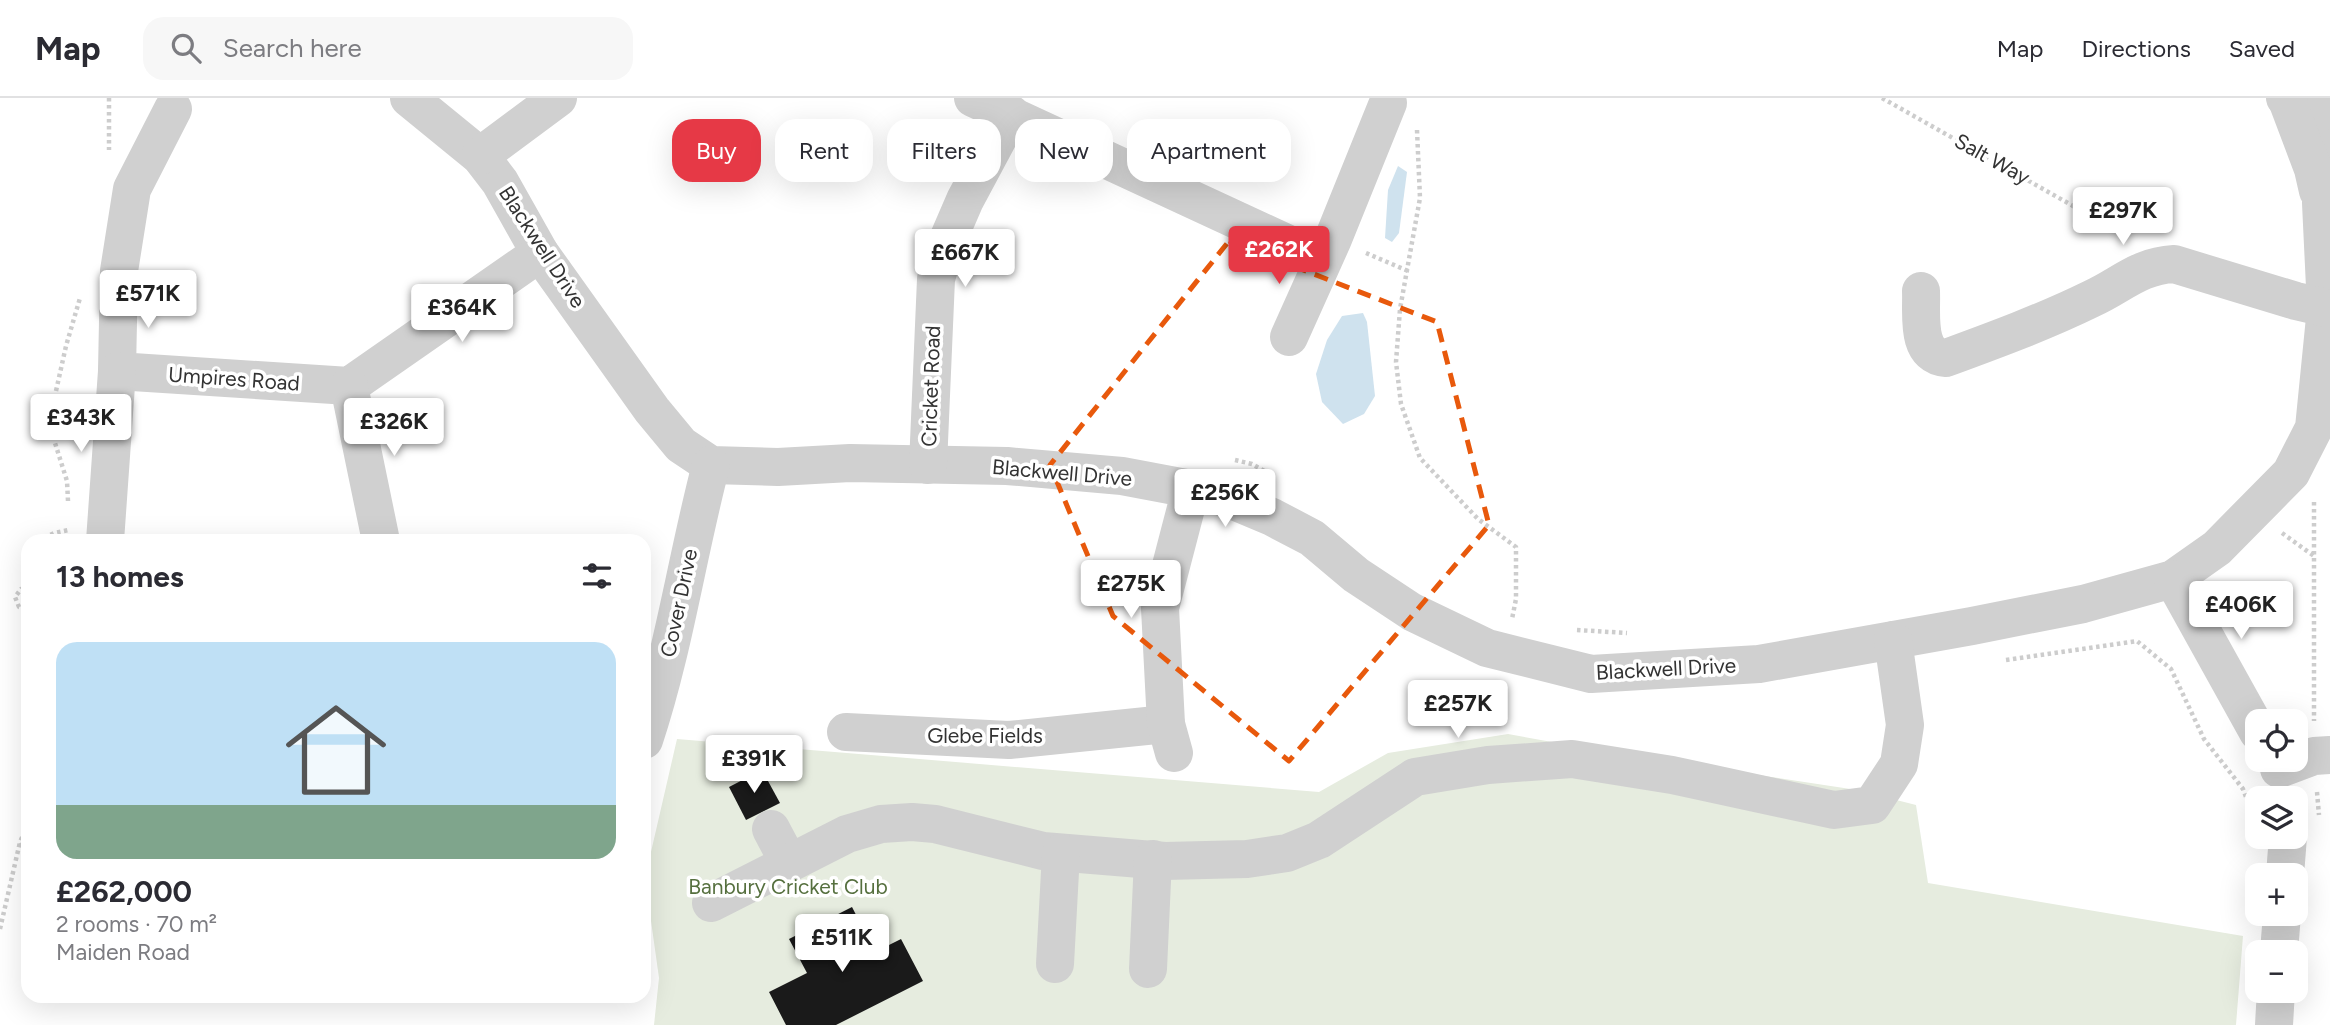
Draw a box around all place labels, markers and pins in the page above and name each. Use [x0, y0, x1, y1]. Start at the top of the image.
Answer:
pin: £297K [2074, 188, 2172, 247]
pin: £262K [1230, 226, 1328, 286]
pin: £667K [916, 230, 1014, 289]
pin: £571K [99, 271, 197, 330]
pin: £364K [413, 285, 511, 344]
pin: £343K [32, 394, 130, 454]
pin: £326K [345, 398, 443, 458]
pin: £256K [1176, 470, 1274, 529]
pin: £275K [1082, 560, 1180, 620]
pin: £406K [2192, 582, 2290, 641]
pin: £257K [1409, 680, 1507, 740]
pin: £391K [705, 736, 803, 795]
pin: £511K [793, 914, 891, 974]

